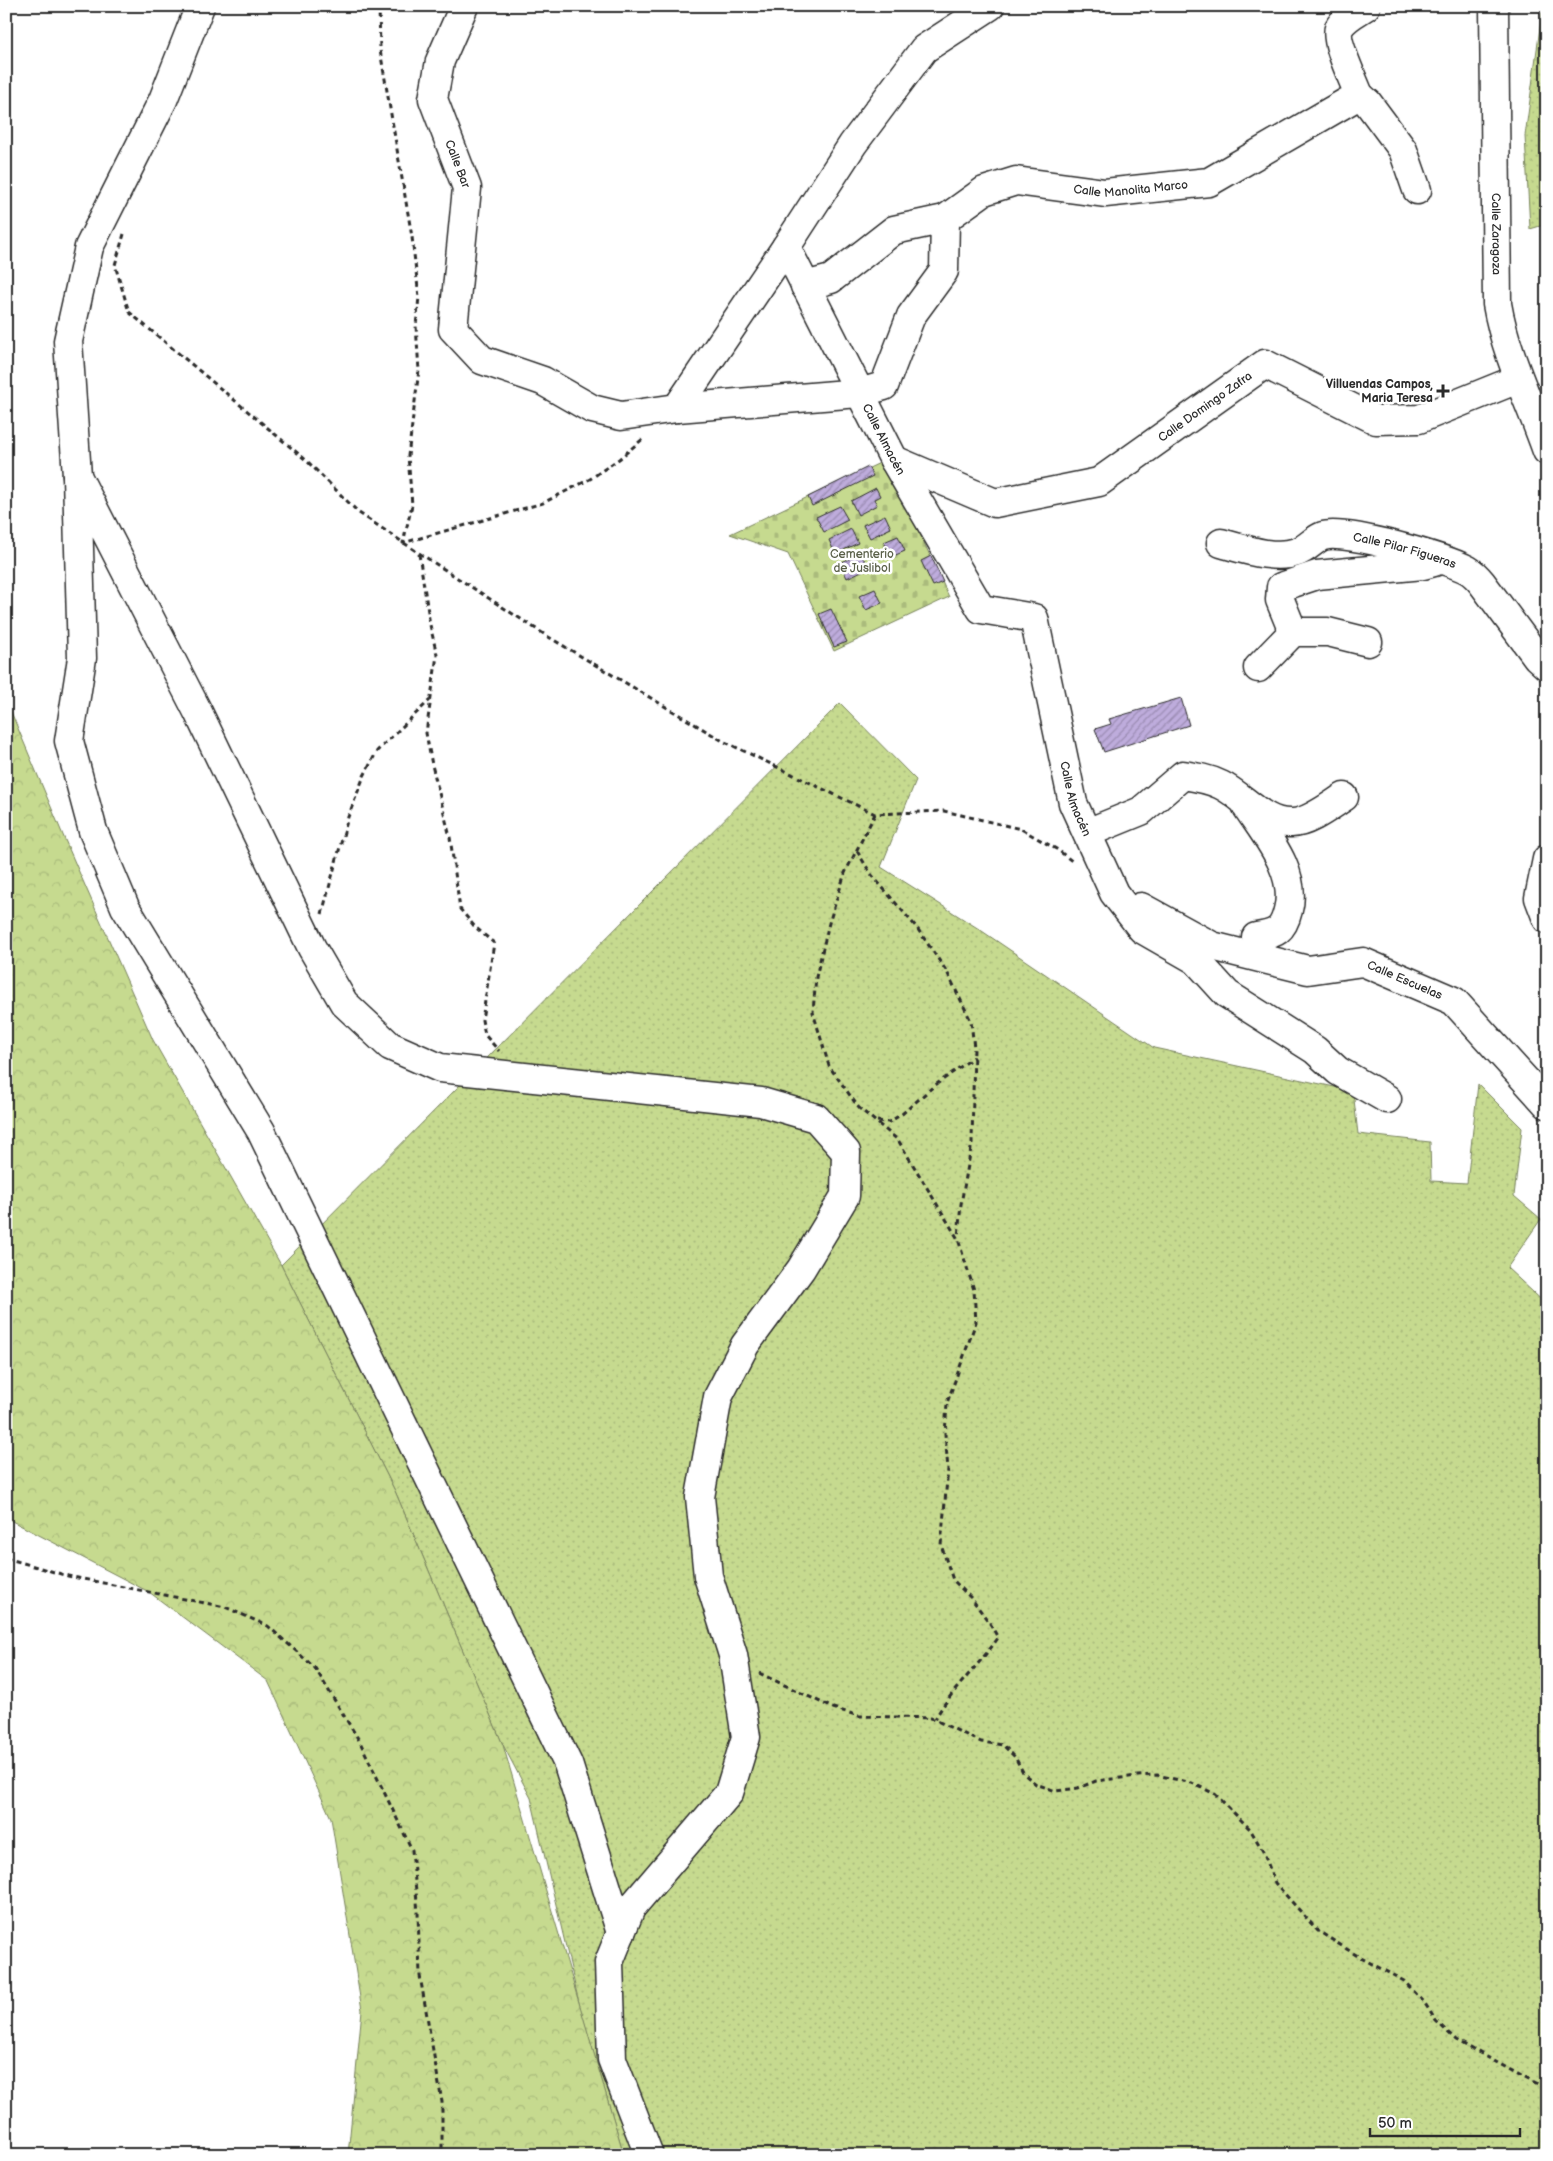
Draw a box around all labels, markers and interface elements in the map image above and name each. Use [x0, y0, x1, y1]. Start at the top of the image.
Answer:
street label: Calle Bar [442, 138, 474, 191]
street label: Calle Manolita Marco [1072, 177, 1189, 201]
street label: Calle Zaragoza [1488, 193, 1504, 275]
street label: Calle Domingo Zafra [1155, 368, 1255, 445]
place label: Villuendas Campos, Maria Teresa [1326, 377, 1433, 406]
marker: Villuendas Campos, Maria Teresa [1437, 385, 1449, 397]
street label: Calle Almacén [859, 401, 909, 478]
street label: Calle Pilar Figueras [1352, 529, 1458, 572]
park label: Cementerio de Juslibol [830, 547, 894, 576]
street label: Calle Almacén [1057, 760, 1095, 839]
street label: Calle Escuelas [1365, 957, 1445, 1003]
scale bar [1370, 2106, 1520, 2138]
text: 50 m [1378, 2114, 1412, 2133]

